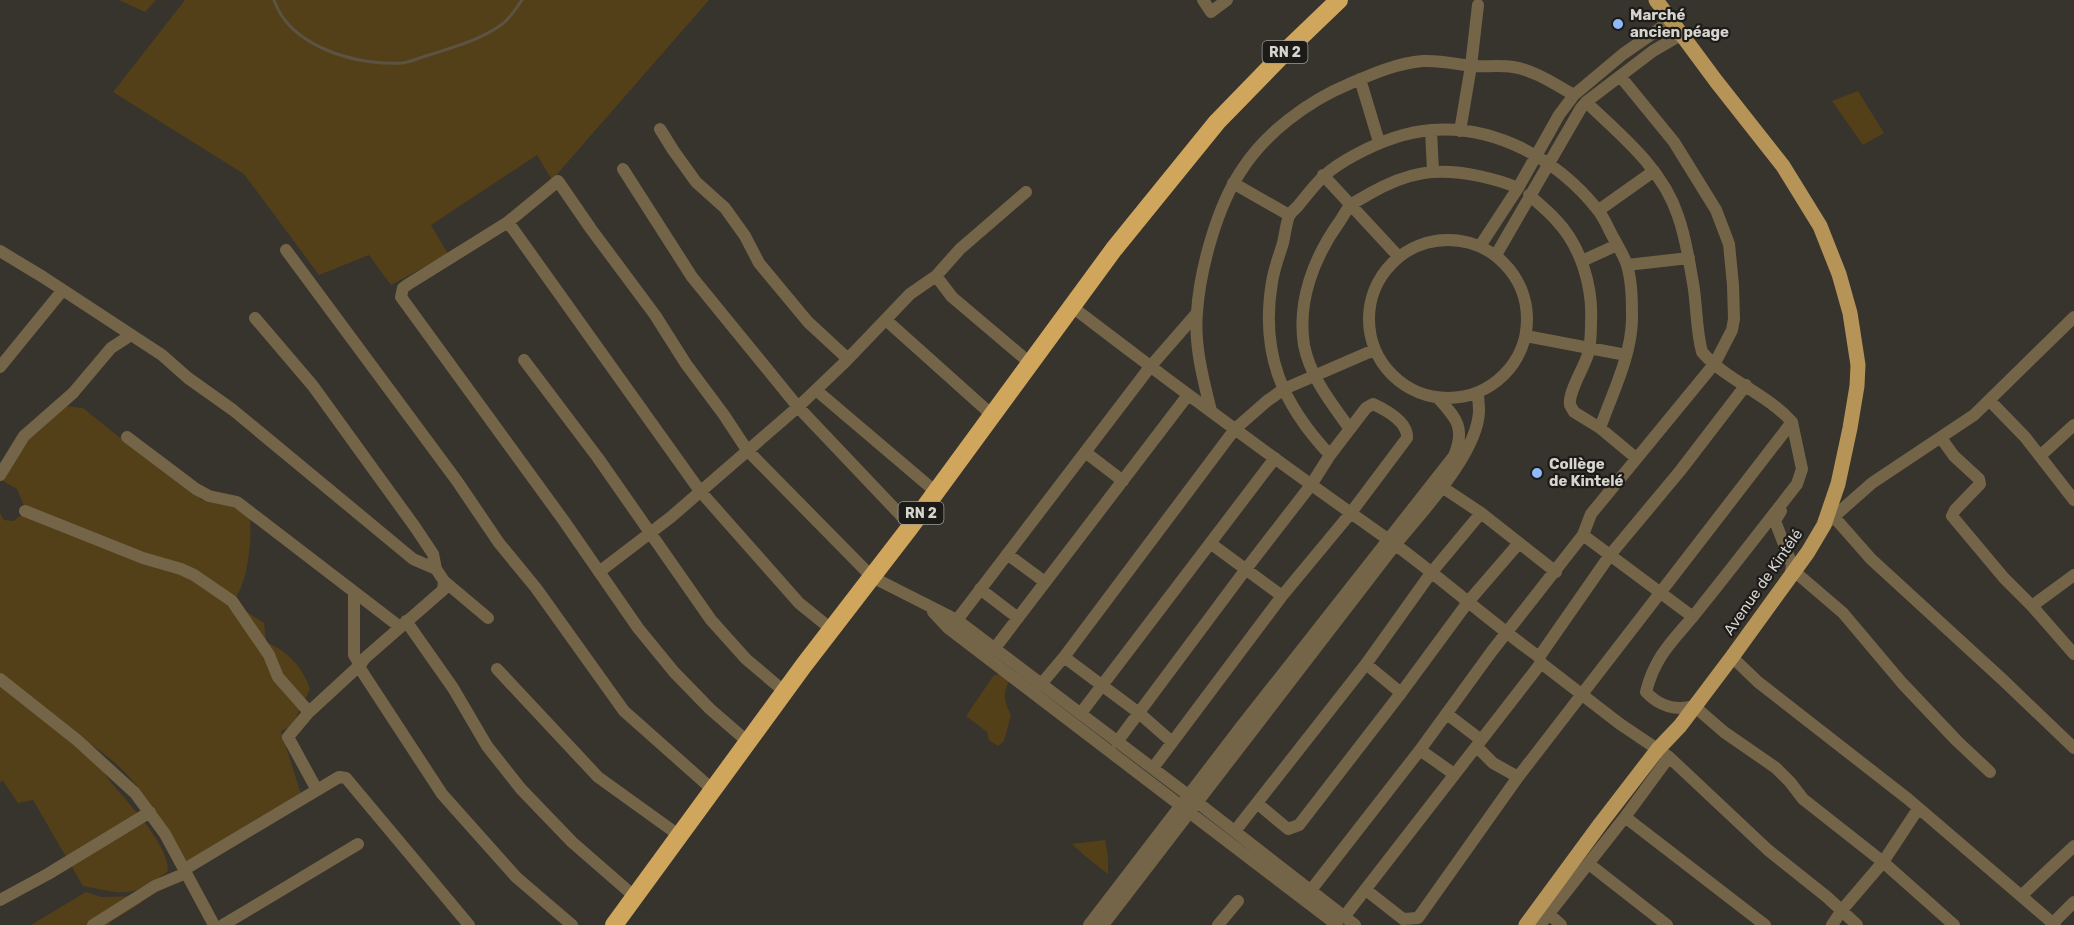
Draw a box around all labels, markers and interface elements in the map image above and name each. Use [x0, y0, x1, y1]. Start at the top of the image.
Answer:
place label: Marché ancien péage [1630, 6, 1729, 41]
marker: Marché ancien péage [1611, 17, 1625, 31]
road number: RN 2 [1262, 41, 1308, 63]
place label: Collège de Kintelé [1549, 455, 1624, 490]
marker: Collège de Kintelé [1530, 466, 1544, 480]
road number: RN 2 [898, 502, 944, 524]
street label: Avenue de Kintélé [1720, 526, 1806, 638]

